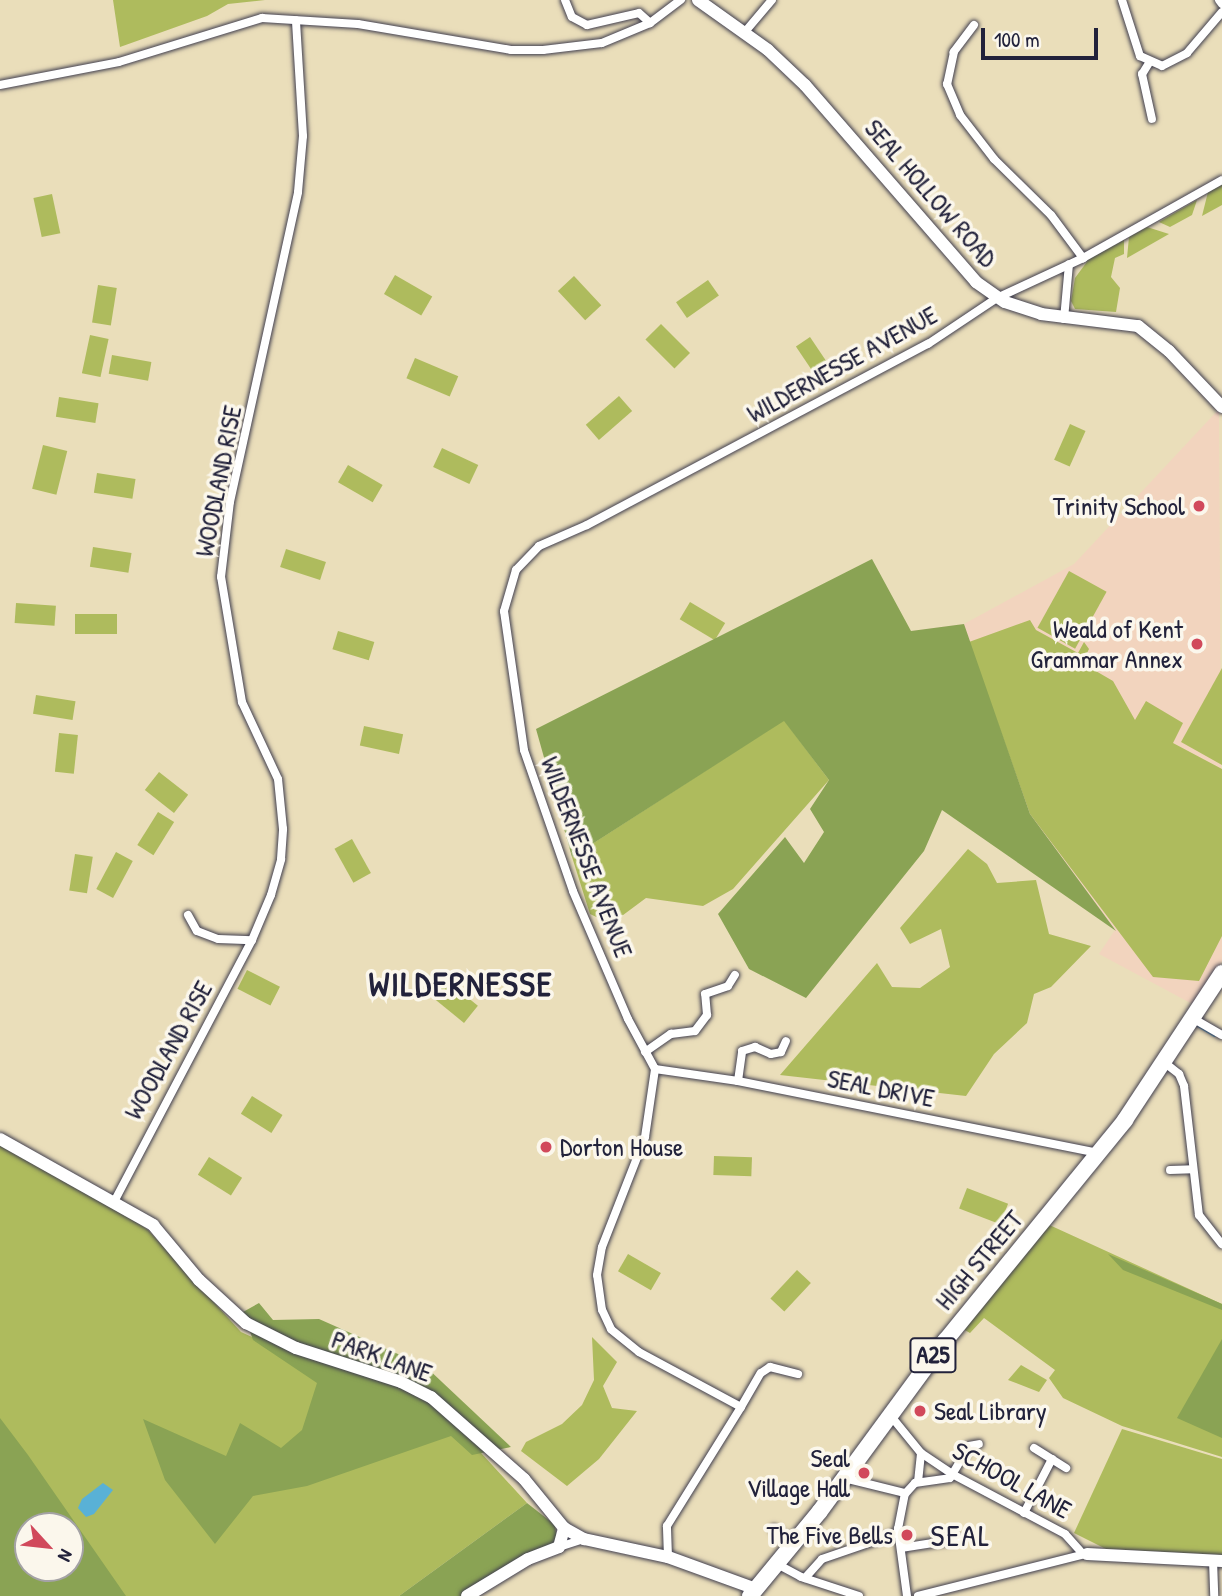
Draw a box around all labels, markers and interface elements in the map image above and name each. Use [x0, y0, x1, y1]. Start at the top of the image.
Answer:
scale bar [984, 14, 1101, 58]
text: 100 m [994, 25, 1040, 54]
street label: SEAL HOLLOW ROAD [858, 113, 1004, 273]
street label: WILDERNESSE AVENUE [741, 299, 943, 429]
street label: WOODLAND RISE [188, 403, 248, 559]
place label: Trinity School [1053, 490, 1185, 522]
marker: Trinity School [1191, 498, 1207, 514]
place label: Weald of Kent Grammar Annex [1031, 613, 1183, 674]
marker: Weald of Kent Grammar Annex [1189, 636, 1205, 652]
street label: WILDERNESSE AVENUE [534, 752, 640, 962]
district label: WILDERNESSE [370, 965, 552, 1005]
street label: WOODLAND RISE [117, 975, 219, 1125]
street label: SEAL DRIVE [825, 1062, 937, 1114]
place label: Dorton House [560, 1131, 683, 1163]
marker: Dorton House [538, 1139, 554, 1155]
street label: HIGH STREET [928, 1204, 1030, 1316]
street label: PARK LANE [328, 1324, 436, 1388]
road number: A25 [908, 1335, 958, 1376]
place label: Seal Library [934, 1395, 1047, 1427]
marker: Seal Library [912, 1403, 928, 1419]
street label: SCHOOL LANE [947, 1435, 1077, 1525]
place label: Seal Village Hall [747, 1442, 850, 1504]
marker: Seal Village Hall [856, 1465, 872, 1481]
north arrow [14, 1512, 84, 1582]
district label: SEAL [931, 1517, 991, 1553]
place label: The Five Bells [767, 1519, 893, 1551]
marker: The Five Bells [899, 1527, 915, 1543]
text: N [52, 1545, 80, 1566]

